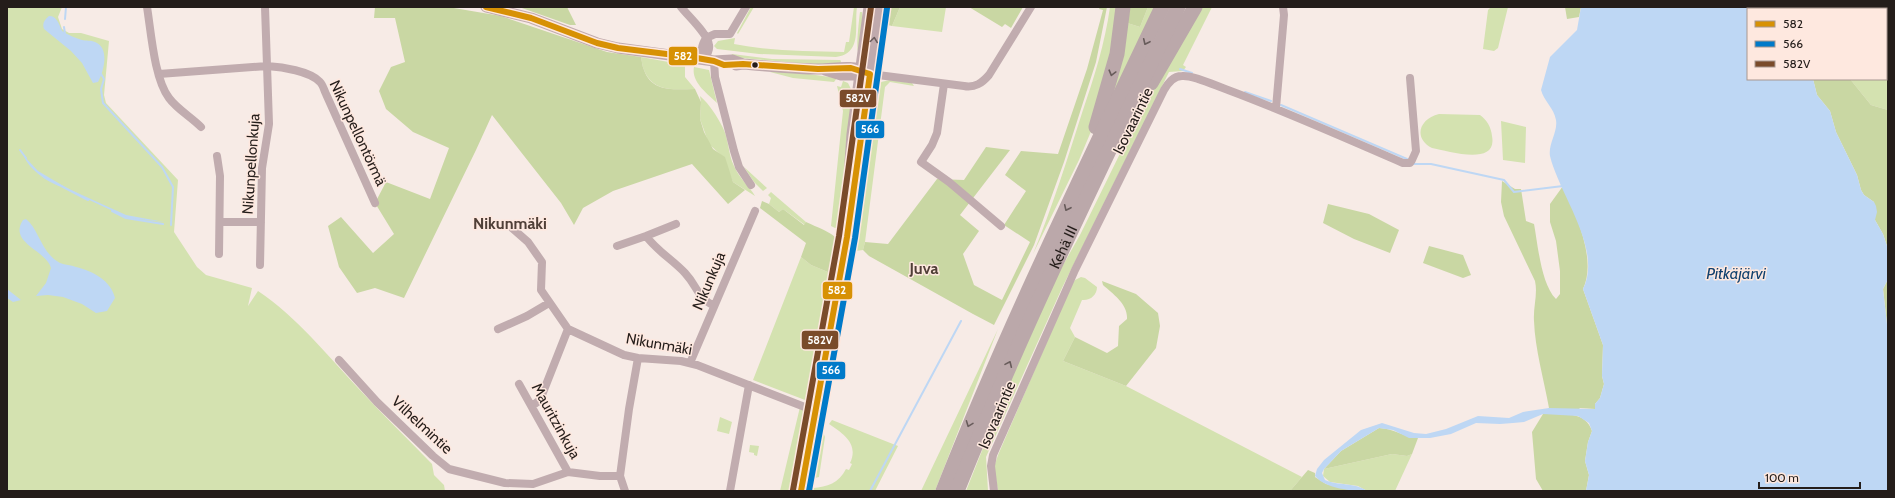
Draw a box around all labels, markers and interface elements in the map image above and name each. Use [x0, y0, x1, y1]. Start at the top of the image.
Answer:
legend [1747, 8, 1887, 80]
text: 582 [1783, 16, 1803, 31]
text: 566 [1783, 36, 1803, 51]
one-way arrow [869, 37, 878, 44]
one-way arrow [1143, 38, 1151, 46]
line badge: 582 [668, 46, 698, 66]
text: 582 [674, 49, 692, 63]
text: 582V [1783, 56, 1811, 71]
unlabelled marker [750, 60, 760, 70]
one-way arrow [1108, 69, 1117, 76]
street label: Nikunpellontörmä [326, 77, 391, 189]
street label: Isovaarintie [1109, 85, 1157, 157]
line badge: 582V [839, 89, 877, 108]
text: 582V [845, 91, 871, 105]
street label: Nikunpellonkuja [238, 112, 264, 215]
line badge: 566 [855, 120, 885, 139]
text: 566 [861, 122, 879, 136]
one-way arrow [1064, 203, 1072, 211]
district label: Nikunmäki [473, 214, 547, 233]
street label: Kehä III [1046, 223, 1081, 272]
street label: Nikunkuja [689, 248, 730, 313]
district label: Juva [909, 259, 939, 278]
water label: Pitkäjärvi [1706, 264, 1766, 283]
line badge: 582 [822, 281, 853, 300]
text: 582 [828, 283, 846, 297]
street label: Nikunmäki [625, 329, 693, 359]
line badge: 582V [801, 330, 839, 350]
text: 582V [807, 333, 833, 347]
line badge: 566 [816, 361, 846, 380]
one-way arrow [1004, 361, 1012, 369]
text: 566 [822, 363, 840, 377]
street label: Isovaarintie [975, 378, 1019, 452]
street label: Mauritzinkuja [528, 380, 585, 463]
street label: Vilhelmintie [388, 392, 456, 458]
one-way arrow [966, 421, 974, 428]
scale bar [1759, 464, 1860, 490]
text: 100 m [1765, 470, 1799, 485]

